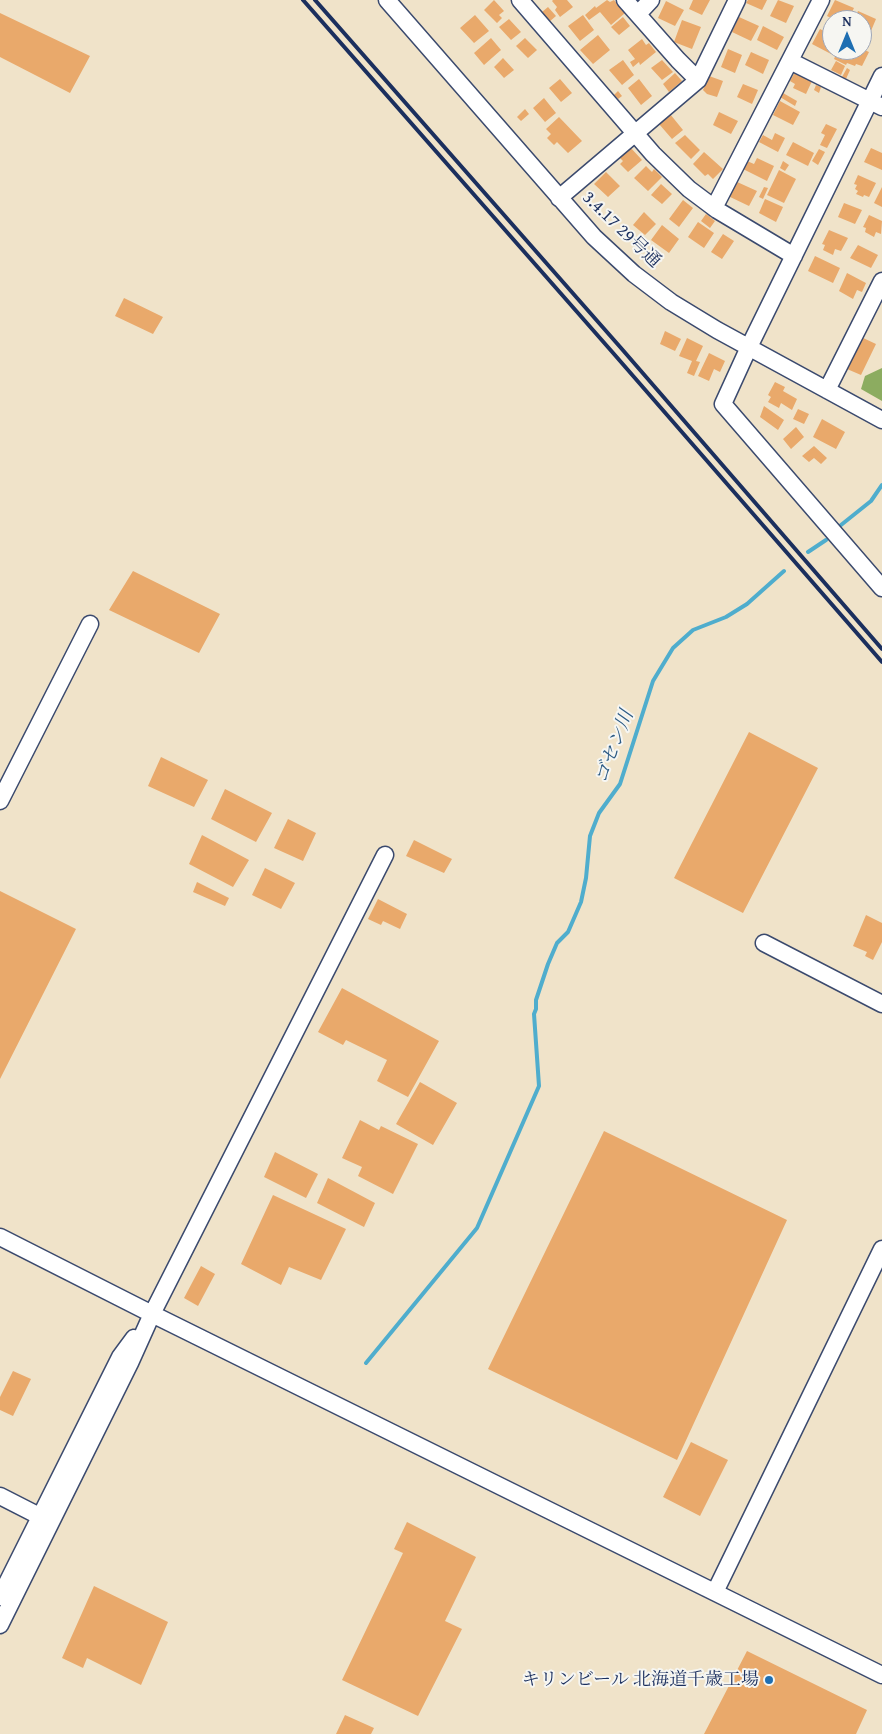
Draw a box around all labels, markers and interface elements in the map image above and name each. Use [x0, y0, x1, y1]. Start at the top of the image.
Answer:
north arrow [822, 10, 872, 60]
text: N [842, 11, 852, 31]
street label: 3.4.17 29号通 [577, 187, 665, 273]
water label: ゴセン川 [591, 707, 639, 787]
place label: キリンビール 北海道千歳工場 [522, 1669, 759, 1691]
marker: キリンビール 北海道千歳工場 [763, 1674, 775, 1686]

